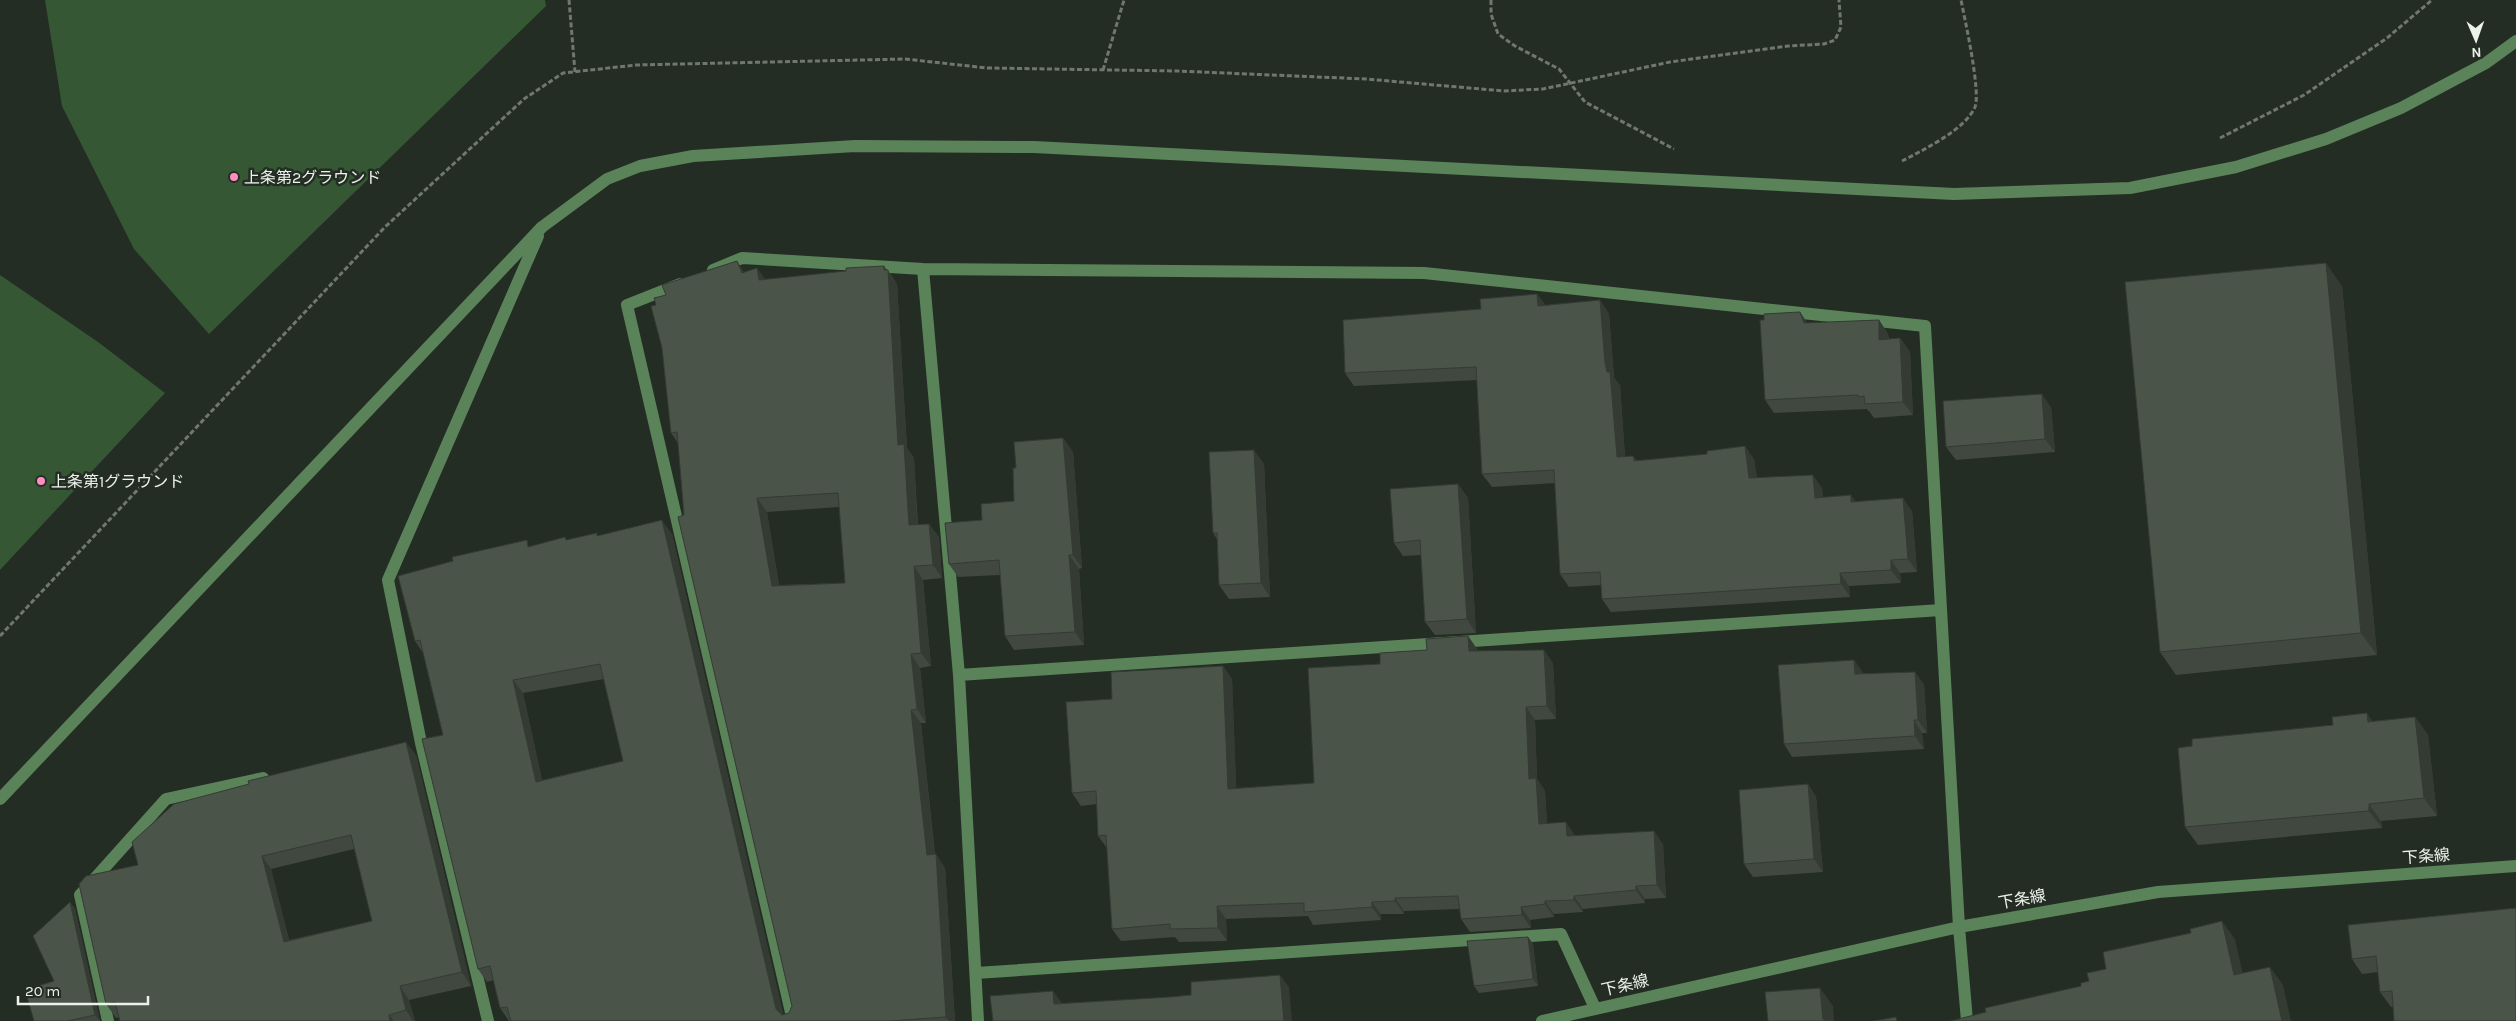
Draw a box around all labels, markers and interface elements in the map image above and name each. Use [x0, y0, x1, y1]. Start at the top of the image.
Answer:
north arrow [2451, 15, 2501, 65]
text: N [2471, 44, 2482, 61]
place label: 上条第2グラウンド [244, 168, 381, 187]
marker: 上条第2グラウンド [228, 171, 240, 183]
place label: 上条第1グラウンド [51, 472, 184, 491]
marker: 上条第1グラウンド [35, 475, 47, 487]
street label: 下条線 [2401, 845, 2451, 867]
street label: 下条線 [1997, 885, 2047, 913]
street label: 下条線 [1599, 970, 1651, 1000]
scale bar [18, 974, 148, 1006]
text: 20 m [25, 982, 60, 1000]

